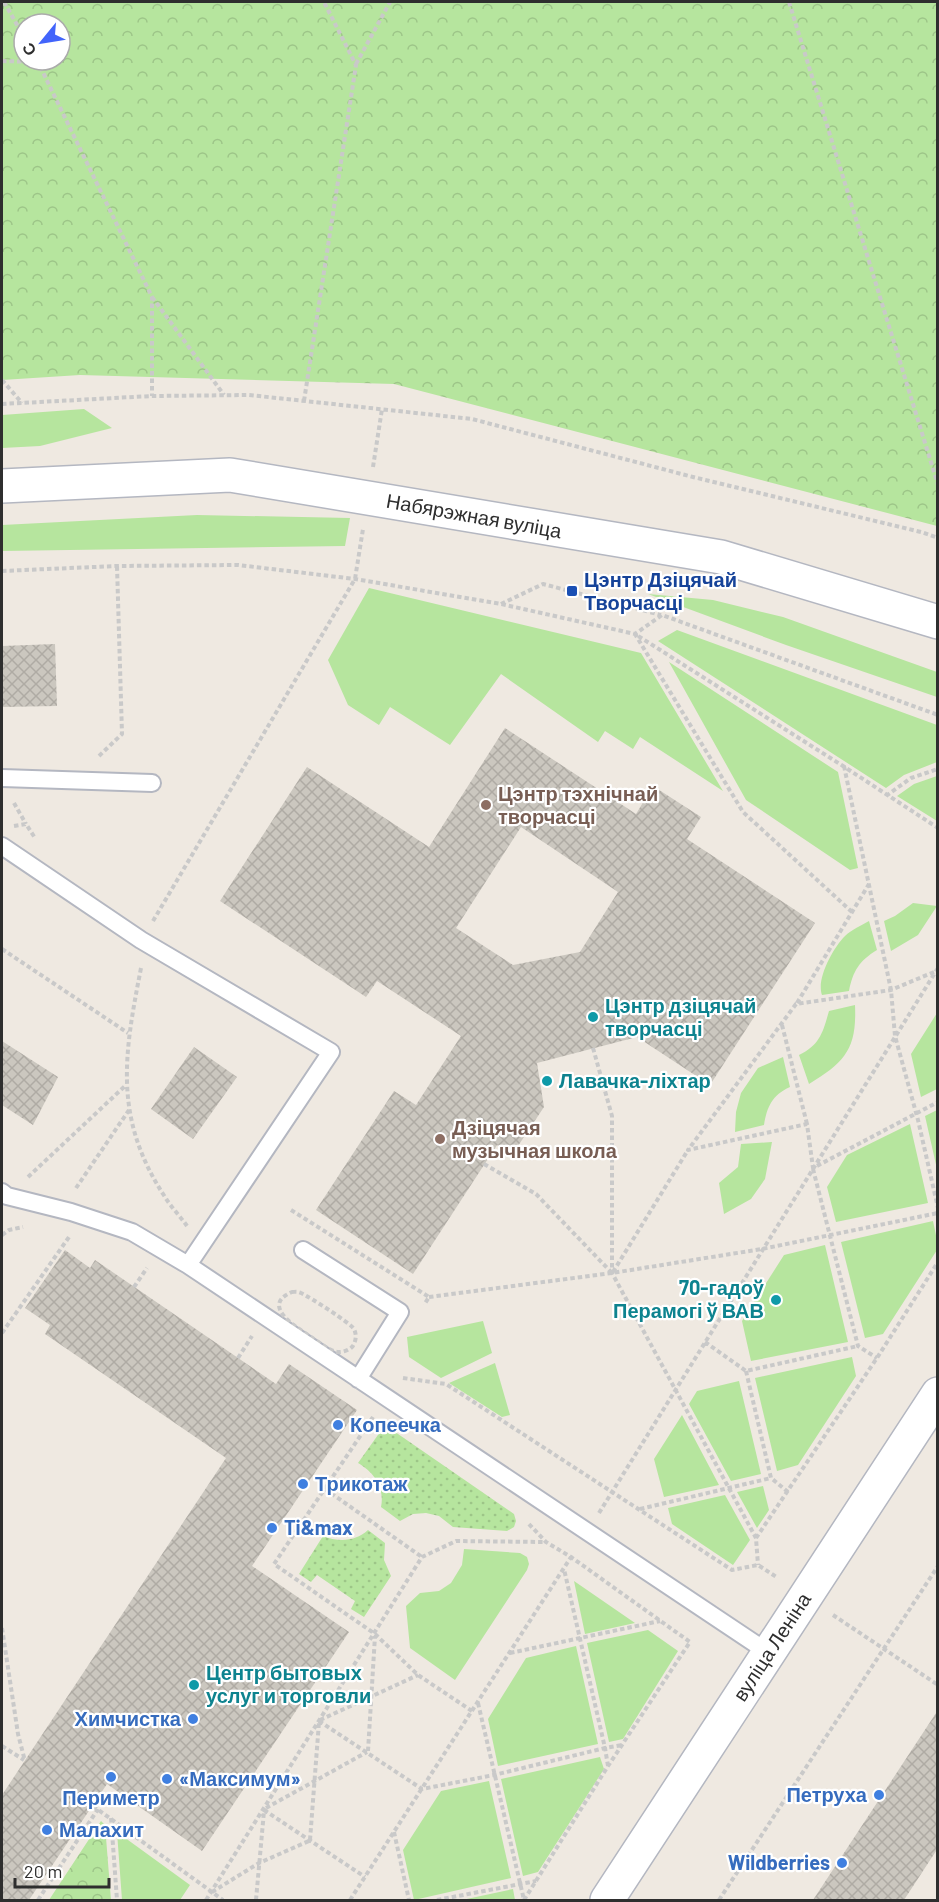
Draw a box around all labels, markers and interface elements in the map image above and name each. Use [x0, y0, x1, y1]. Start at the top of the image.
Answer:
north arrow [12, 12, 72, 72]
text: С [17, 40, 40, 60]
street label: Набярэжная вуліца [385, 488, 565, 542]
place label: Цэнтр Дзіцячай Творчасці [584, 567, 737, 614]
marker: Цэнтр Дзіцячай Творчасці [565, 584, 579, 598]
place label: Цэнтр тэхнічнай творчасці [498, 781, 658, 828]
marker: Цэнтр тэхнічнай творчасці [479, 798, 493, 812]
place label: Цэнтр дзіцячай творчасці [605, 993, 756, 1040]
marker: Цэнтр дзіцячай творчасці [586, 1010, 600, 1024]
place label: Лавачка-ліхтар [559, 1068, 711, 1092]
marker: Лавачка-ліхтар [540, 1074, 554, 1088]
place label: Дзіцячая музычная школа [452, 1115, 618, 1162]
marker: Дзіцячая музычная школа [433, 1132, 447, 1146]
place label: 70-гадоў Перамогі ў ВАВ [613, 1275, 765, 1322]
marker: 70-гадоў Перамогі ў ВАВ [769, 1293, 783, 1307]
place label: Копеечка [350, 1412, 442, 1436]
marker: Копеечка [331, 1418, 345, 1432]
place label: Трикотаж [315, 1471, 408, 1495]
marker: Трикотаж [296, 1477, 310, 1491]
place label: Ti&max [284, 1515, 353, 1539]
marker: Ti&max [265, 1521, 279, 1535]
street label: вуліца Леніна [727, 1587, 816, 1705]
place label: Центр бытовых услуг и торговли [206, 1660, 371, 1707]
marker: Центр бытовых услуг и торговли [187, 1678, 201, 1692]
place label: Химчистка [75, 1706, 182, 1730]
marker: Химчистка [186, 1712, 200, 1726]
place label: «Максимум» [179, 1766, 301, 1790]
marker: Периметр [104, 1770, 118, 1784]
marker: «Максимум» [160, 1772, 174, 1786]
place label: Петруха [786, 1782, 868, 1806]
place label: Периметр [62, 1785, 160, 1809]
marker: Петруха [872, 1788, 886, 1802]
place label: Малахит [59, 1817, 144, 1841]
marker: Малахит [40, 1823, 54, 1837]
place label: Wildberries [728, 1850, 830, 1874]
scale bar [15, 1851, 110, 1889]
marker: Wildberries [835, 1856, 849, 1870]
text: 20 m [24, 1860, 62, 1882]

